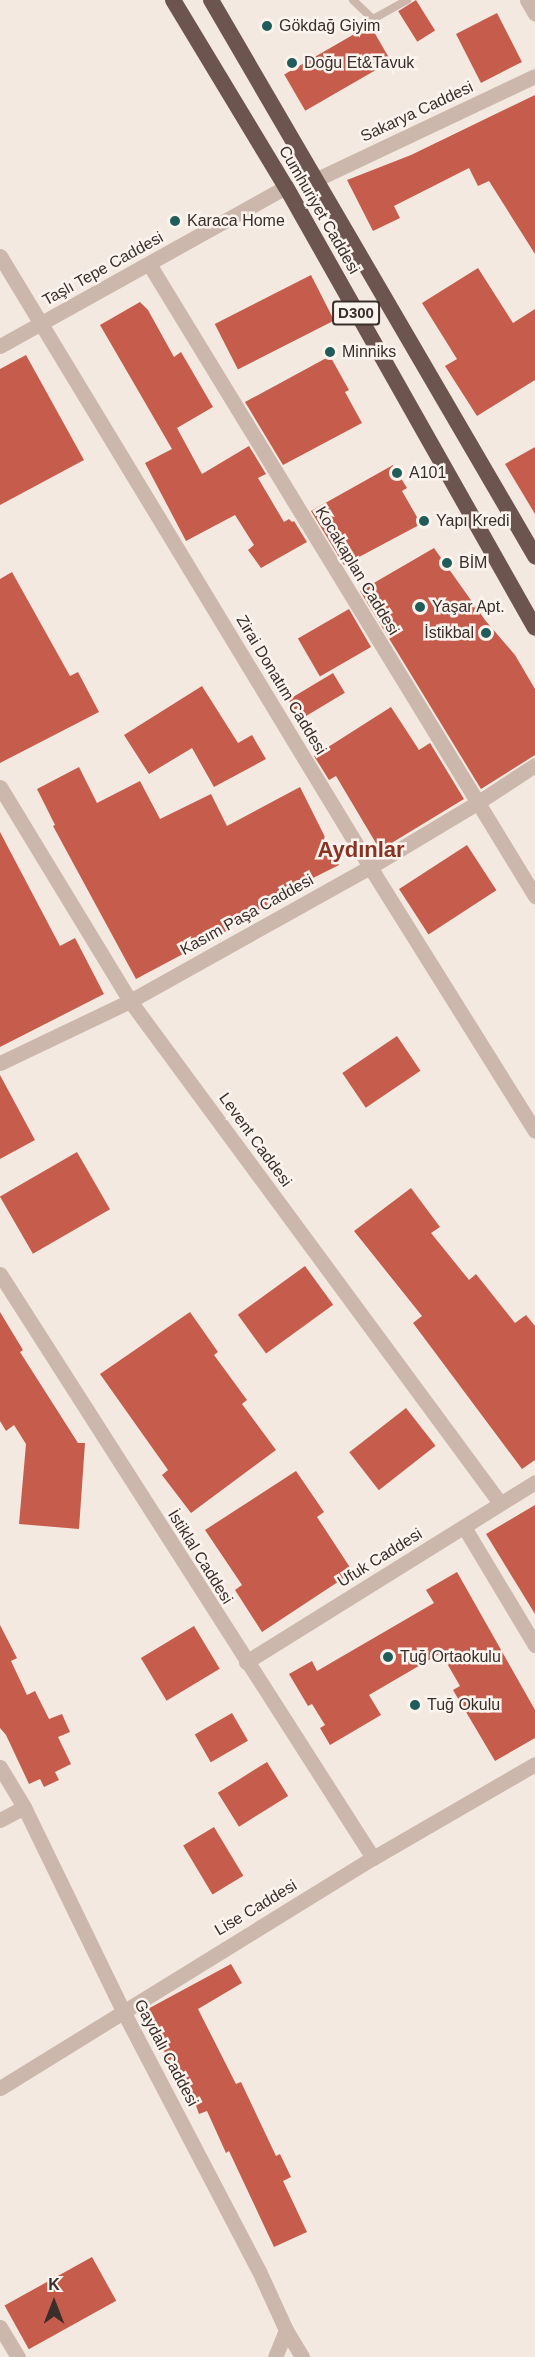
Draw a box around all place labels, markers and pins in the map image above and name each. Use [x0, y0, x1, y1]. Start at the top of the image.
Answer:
place label: Gökdağ Giyim [279, 16, 380, 36]
marker: Gökdağ Giyim [260, 19, 274, 33]
place label: Doğu Et&Tavuk [304, 53, 414, 73]
marker: Doğu Et&Tavuk [285, 56, 299, 70]
place label: Karaca Home [187, 211, 285, 231]
marker: Karaca Home [168, 214, 182, 228]
place label: Minniks [342, 342, 396, 362]
marker: Minniks [323, 345, 337, 359]
place label: A101 [409, 463, 446, 483]
marker: A101 [390, 466, 404, 480]
place label: Yapı Kredi [436, 511, 510, 531]
marker: Yapı Kredi [417, 514, 431, 528]
place label: BİM [459, 553, 487, 573]
marker: BİM [440, 556, 454, 570]
place label: Yaşar Apt. [432, 597, 506, 617]
marker: Yaşar Apt. [413, 600, 427, 614]
place label: İstikbal [424, 623, 474, 643]
marker: İstikbal [479, 626, 493, 640]
place label: Tuğ Ortaokulu [400, 1647, 501, 1667]
marker: Tuğ Ortaokulu [381, 1650, 395, 1664]
place label: Tuğ Okulu [427, 1695, 500, 1715]
marker: Tuğ Okulu [408, 1698, 422, 1712]

